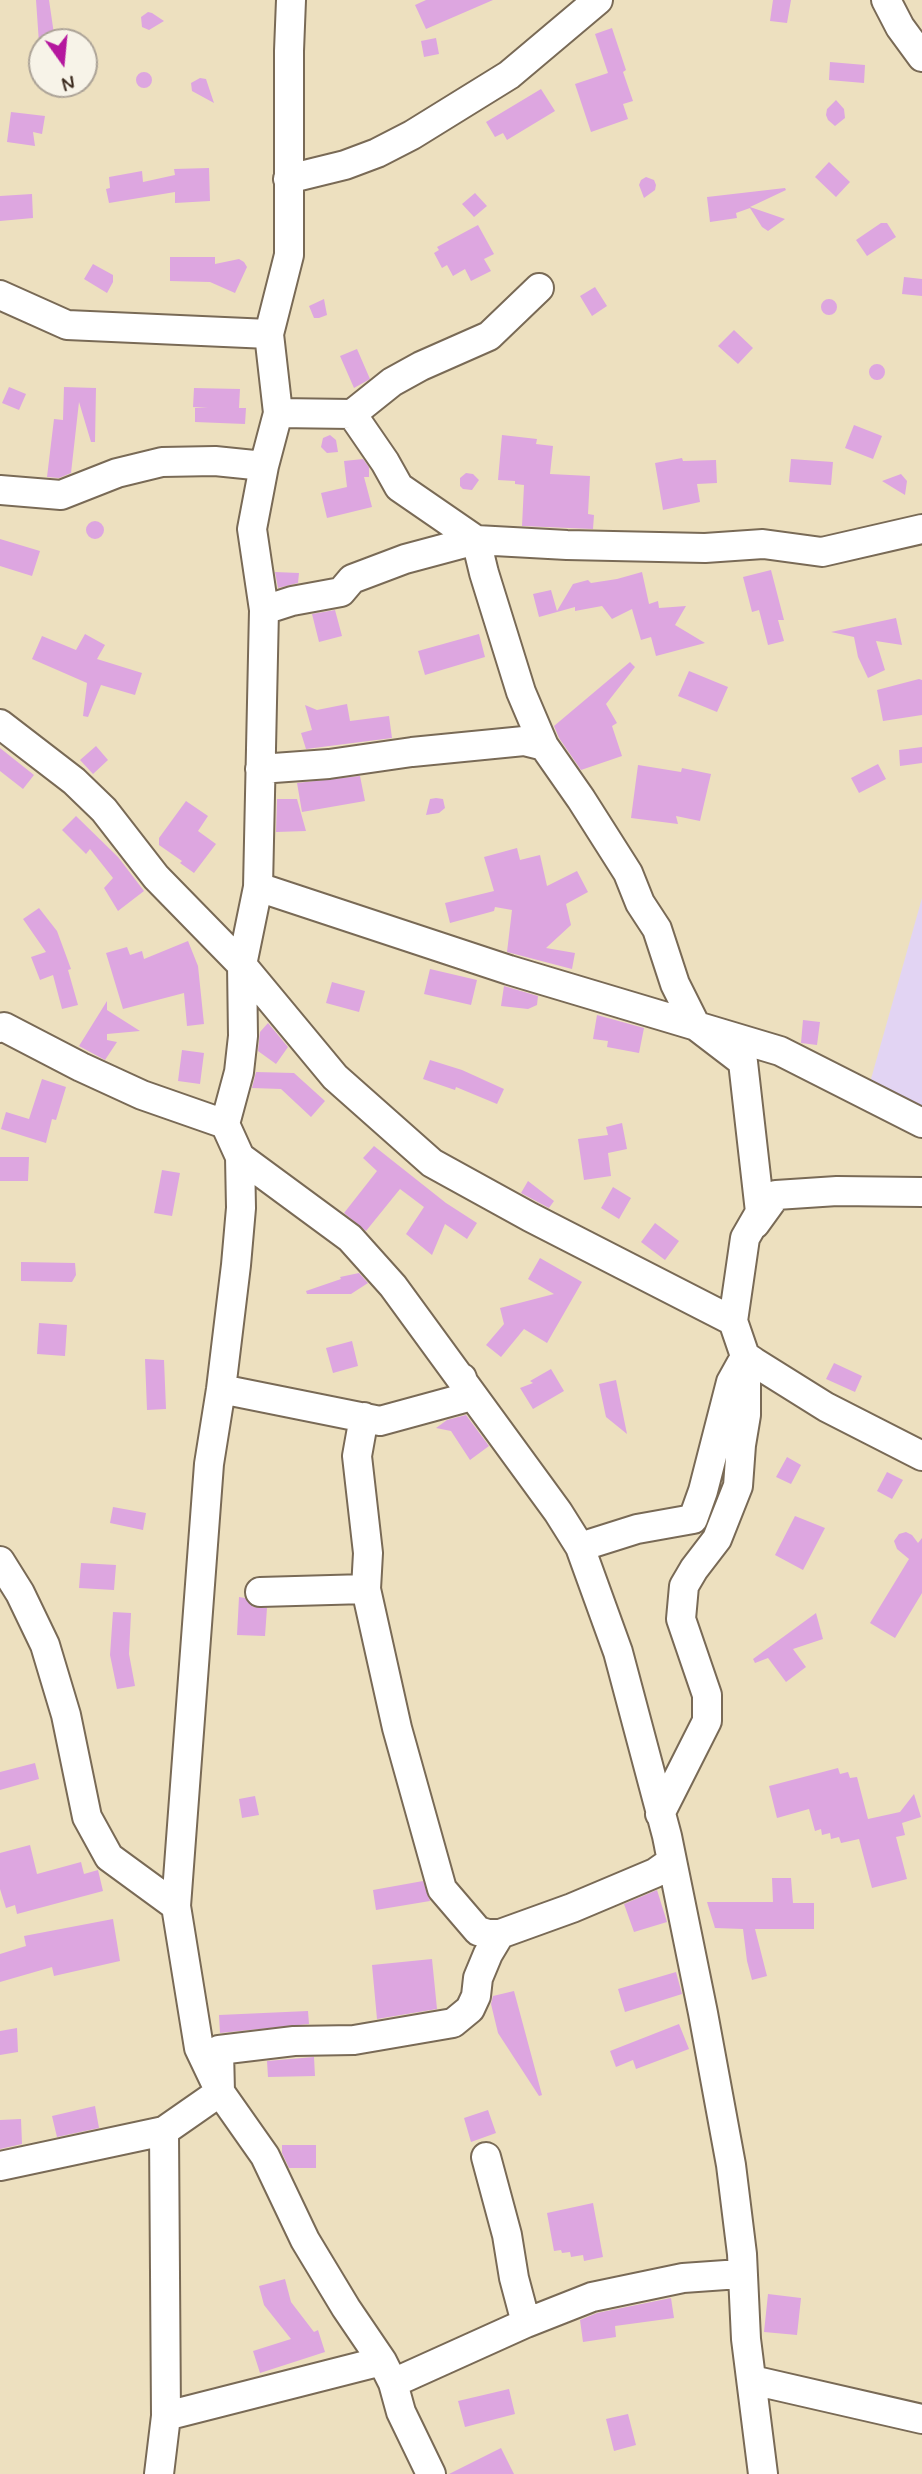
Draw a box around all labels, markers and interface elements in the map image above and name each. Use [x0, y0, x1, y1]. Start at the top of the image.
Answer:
north arrow [28, 28, 98, 98]
text: N [59, 68, 77, 96]

